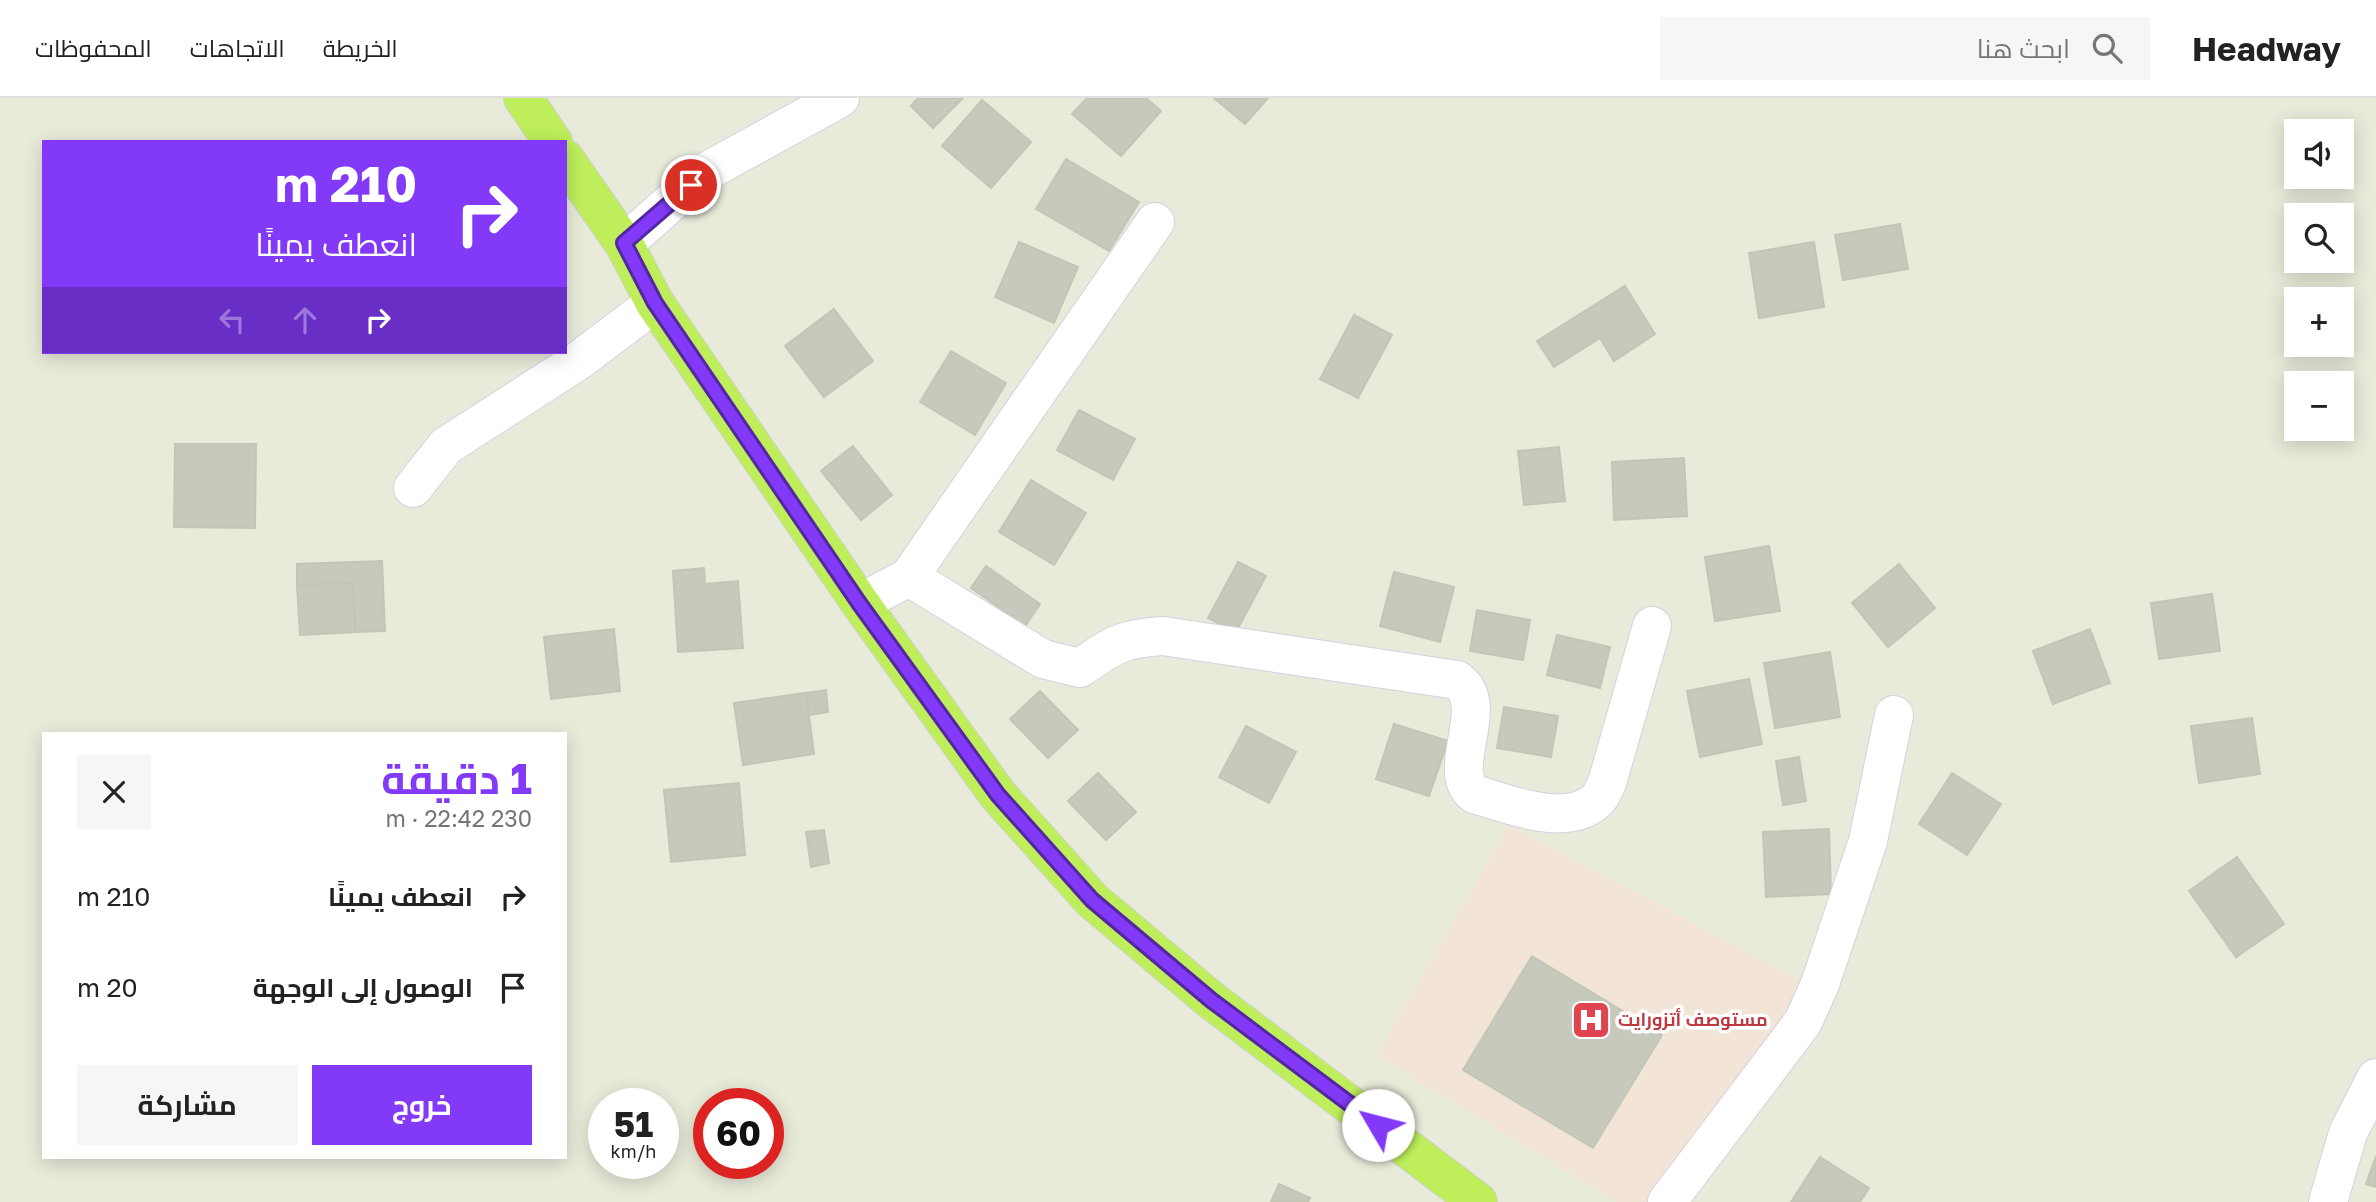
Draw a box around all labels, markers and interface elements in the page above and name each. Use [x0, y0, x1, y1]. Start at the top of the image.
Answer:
search box [1660, 17, 2150, 80]
icon: search [2088, 29, 2126, 67]
text: Headway [2192, 29, 2341, 68]
text: المحفوظات [35, 33, 152, 62]
text: الاتجاهات [190, 33, 285, 62]
text: الخريطة [323, 33, 398, 62]
text: ابحث هنا [1977, 33, 2070, 64]
map controls [2284, 119, 2354, 441]
button: sound [2284, 119, 2354, 189]
text: 210 m [275, 154, 417, 213]
pin [661, 155, 721, 215]
icon: arrive [672, 166, 710, 204]
icon: right [441, 168, 532, 259]
button: search [2284, 203, 2354, 273]
text: انعطف يمينًا [255, 225, 417, 263]
button: + [2284, 287, 2354, 357]
icon: left [213, 301, 251, 339]
icon: ahead [286, 301, 324, 339]
icon: right [359, 301, 397, 339]
button: − [2284, 371, 2354, 441]
text: 1 دقيقة [381, 753, 532, 803]
button: close [77, 755, 151, 829]
text: 230 m · 22:42 [385, 804, 532, 832]
icon: right [494, 878, 532, 916]
text: 210 m [77, 881, 150, 912]
text: انعطف يمينًا [328, 881, 473, 912]
icon: arrive [494, 969, 532, 1007]
text: 20 m [77, 972, 138, 1003]
text: الوصول إلى الوجهة [253, 972, 473, 1003]
hospital icon: مستوصف أتزورايت [1570, 999, 1612, 1041]
place label: مستوصف أتزورايت [1618, 1007, 1768, 1031]
button: مشاركة [77, 1065, 298, 1145]
button: خروج [312, 1065, 532, 1145]
speed limit sign: 60 [693, 1088, 784, 1179]
position arrow [1341, 1088, 1415, 1162]
text: 51 [614, 1103, 653, 1145]
text: km/h [611, 1140, 656, 1162]

